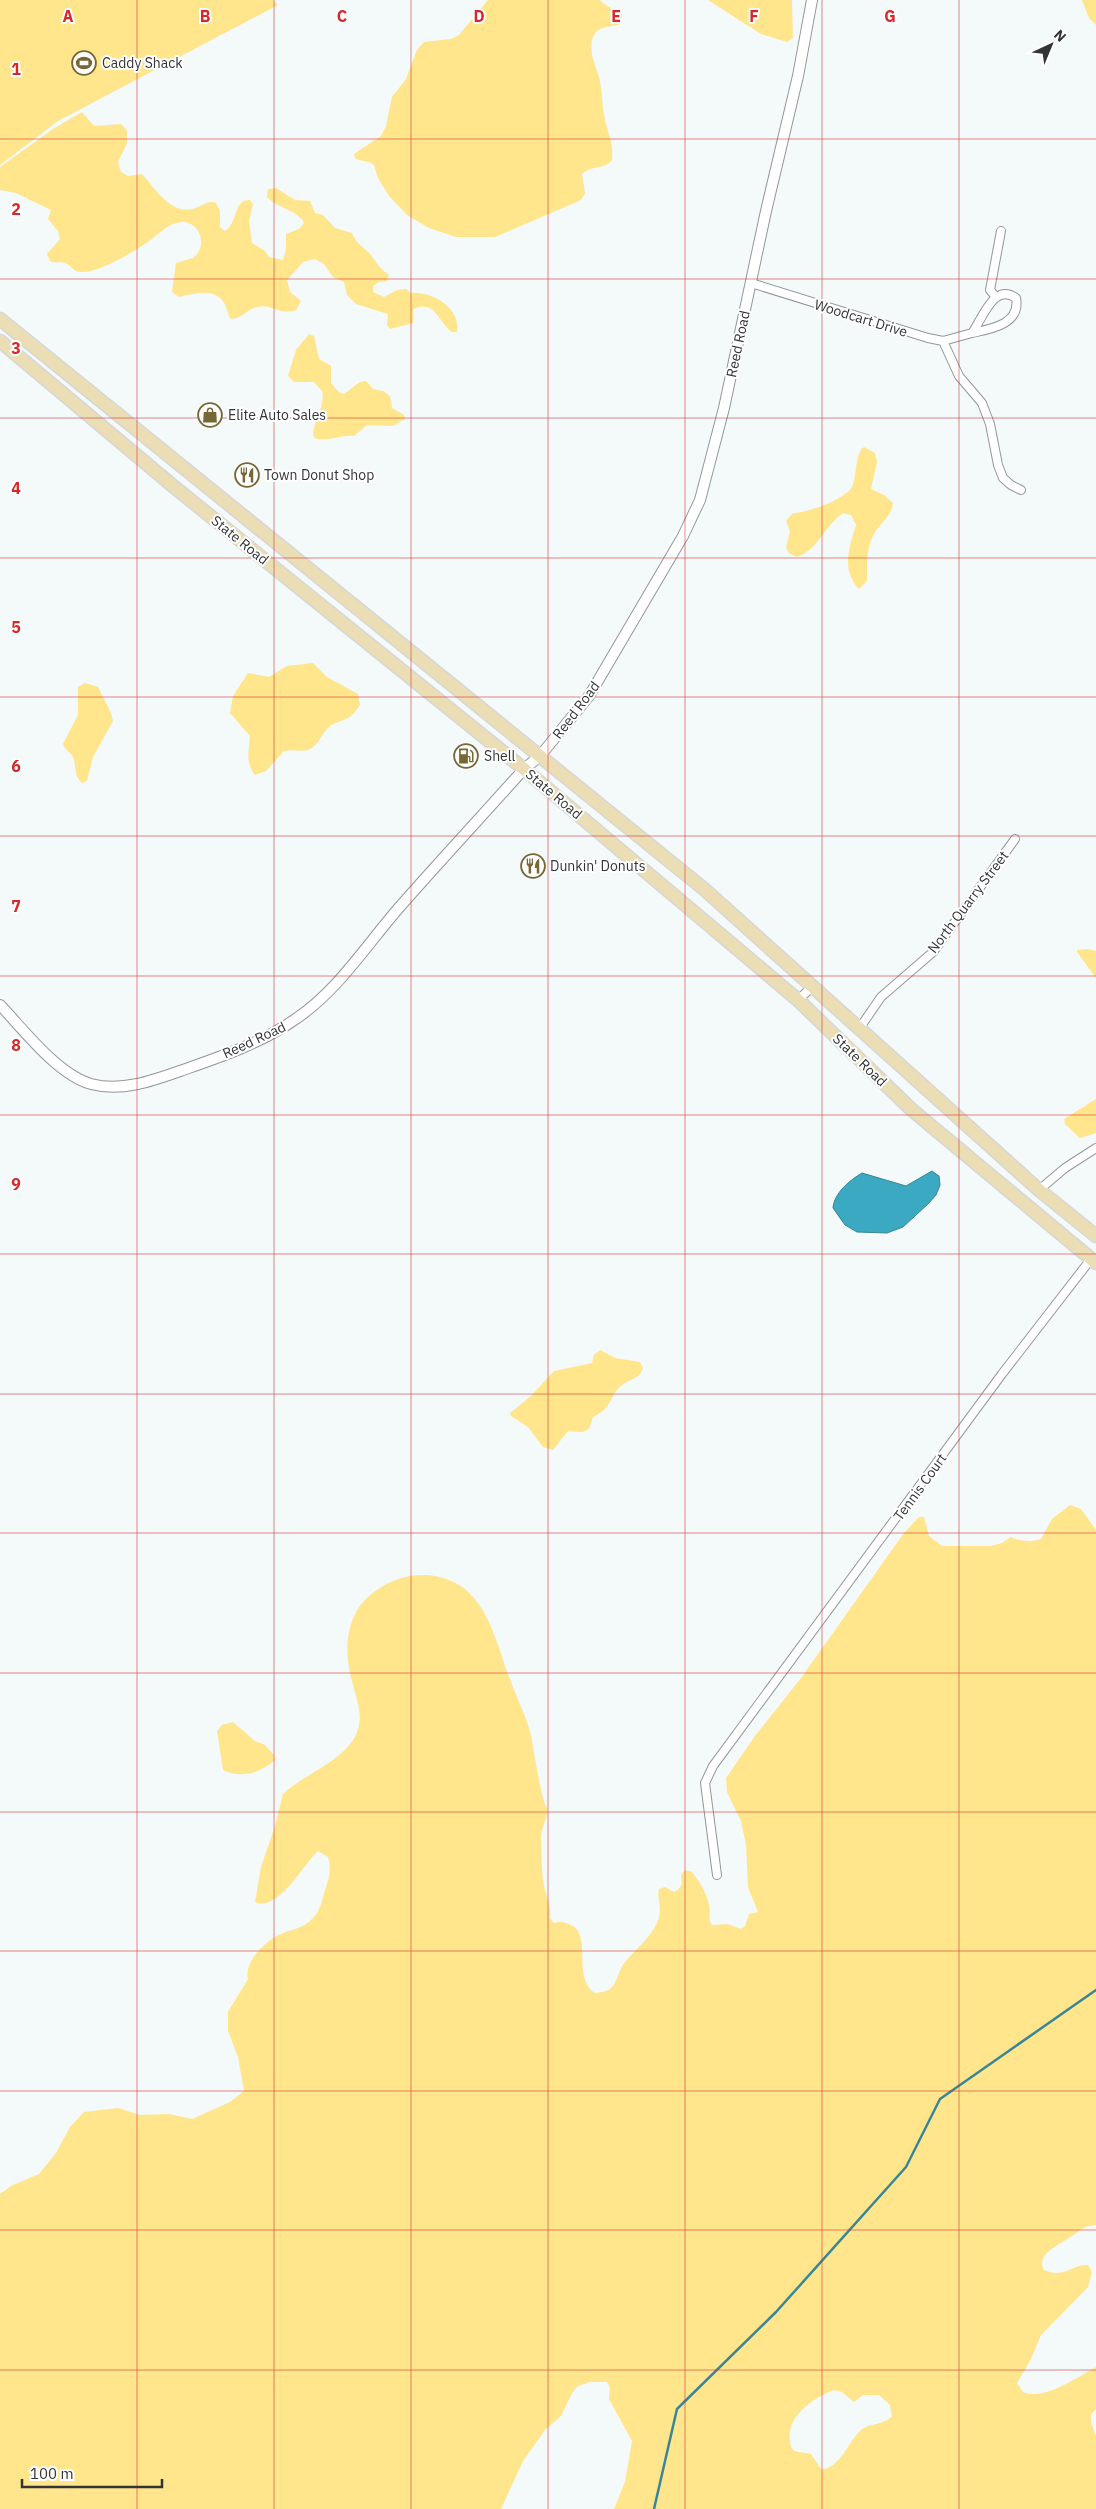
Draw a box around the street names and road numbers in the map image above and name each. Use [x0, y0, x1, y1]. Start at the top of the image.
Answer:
street label: Woodcart Drive [812, 295, 910, 341]
street label: Reed Road [722, 309, 754, 379]
street label: State Road [208, 511, 272, 569]
street label: Reed Road [548, 678, 604, 742]
street label: State Road [522, 765, 586, 823]
street label: North Quarry Street [924, 847, 1012, 957]
street label: Reed Road [220, 1018, 288, 1062]
street label: State Road [829, 1030, 891, 1090]
street label: Tennis Court [890, 1450, 951, 1524]

